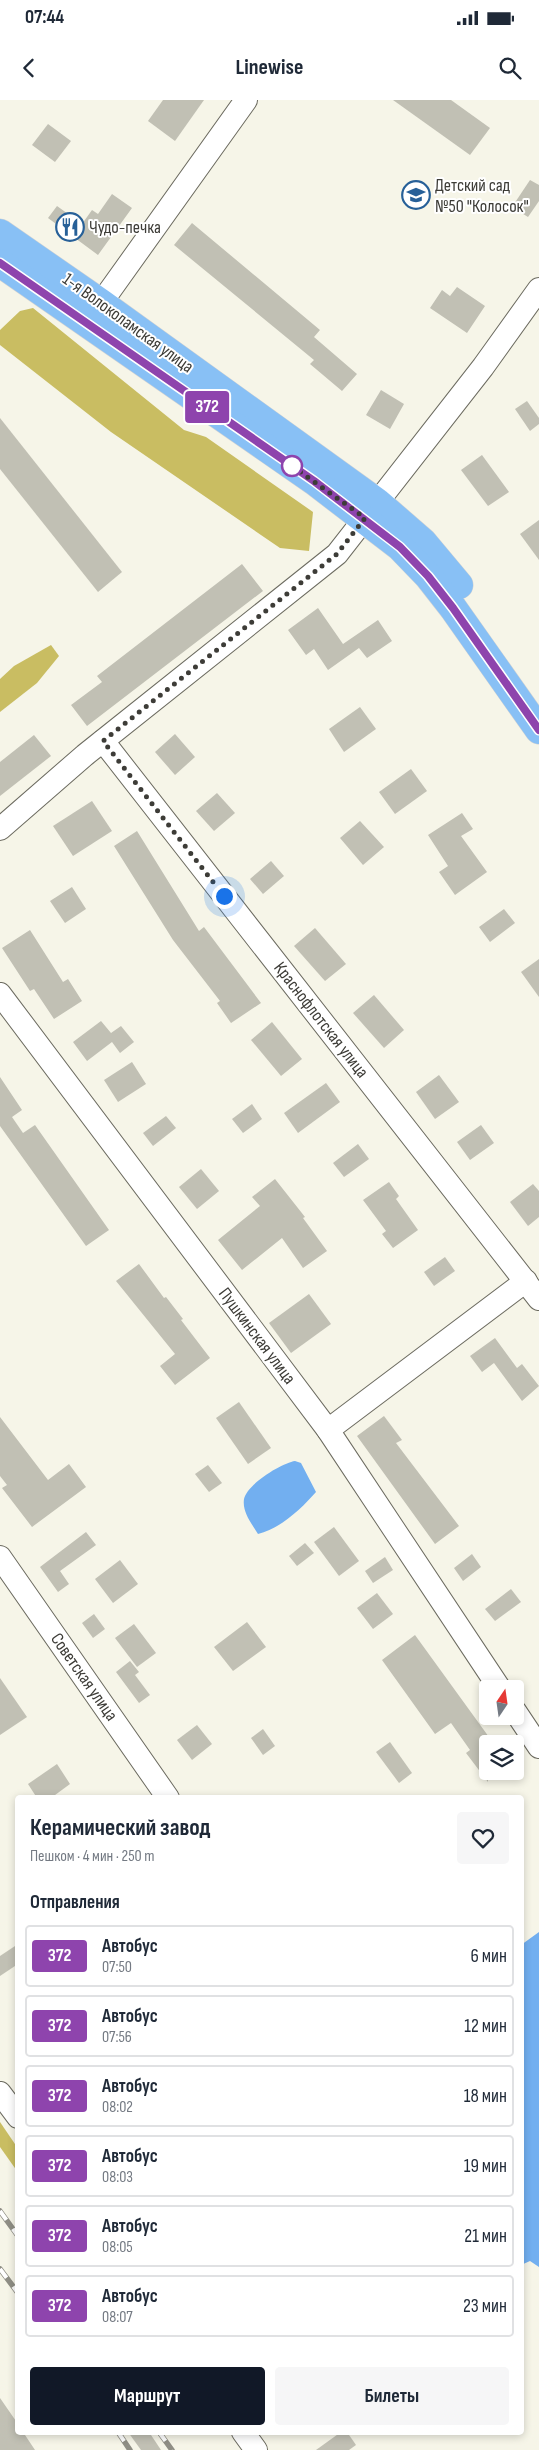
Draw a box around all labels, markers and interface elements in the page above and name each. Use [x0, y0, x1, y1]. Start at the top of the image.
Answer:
text: 07:44 [25, 6, 64, 29]
icon: back [15, 54, 43, 82]
text: Linewise [236, 54, 303, 81]
icon: search [496, 54, 524, 82]
place label: Детский сад №50 "Колосок" [435, 175, 529, 217]
school or university icon: Детский сад №50 "Колосок" [401, 180, 431, 210]
restaurant icon: Чудо-печка [55, 212, 85, 242]
place label: Чудо-печка [89, 217, 161, 238]
street label: 1-я Волоколамская улица [59, 269, 198, 378]
line badge: 372 [178, 391, 236, 423]
text: 372 [195, 396, 219, 417]
unlabelled marker [281, 455, 303, 477]
your location [212, 884, 237, 909]
street label: Краснофлотская улица [269, 958, 373, 1082]
street label: Пушкинская улица [214, 1284, 300, 1388]
street label: Советская улица [46, 1629, 122, 1725]
north arrow [479, 1680, 524, 1725]
map controls [479, 1680, 524, 1780]
button: layers [479, 1735, 524, 1780]
button: heart [457, 1812, 509, 1864]
text: Керамический завод [30, 1813, 210, 1842]
text: Пешком · 4 мин · 250 m [30, 1847, 155, 1866]
text: Отправления [30, 1891, 120, 1914]
text: Автобус [102, 1935, 158, 1958]
text: 372 [48, 1945, 71, 1966]
text: 6 мин [471, 1945, 507, 1968]
text: 07:50 [102, 1958, 132, 1977]
text: Автобус [102, 2005, 158, 2028]
text: 372 [48, 2015, 71, 2036]
text: 12 мин [464, 2015, 507, 2038]
text: 07:56 [102, 2028, 132, 2047]
text: Автобус [102, 2075, 158, 2098]
text: 372 [48, 2085, 71, 2106]
text: 18 мин [464, 2085, 507, 2108]
text: 08:02 [102, 2098, 133, 2117]
text: Автобус [102, 2145, 158, 2168]
text: 372 [48, 2155, 71, 2176]
text: 19 мин [464, 2155, 507, 2178]
text: 08:03 [102, 2168, 133, 2187]
text: Автобус [102, 2215, 158, 2238]
text: 372 [48, 2225, 71, 2246]
text: 21 мин [464, 2225, 507, 2248]
text: 08:05 [102, 2238, 133, 2257]
text: Автобус [102, 2285, 158, 2308]
text: 372 [48, 2295, 71, 2316]
text: 23 мин [463, 2295, 507, 2318]
text: 08:07 [102, 2308, 133, 2327]
button: Маршрут [30, 2367, 265, 2425]
button: Билеты [275, 2367, 509, 2425]

